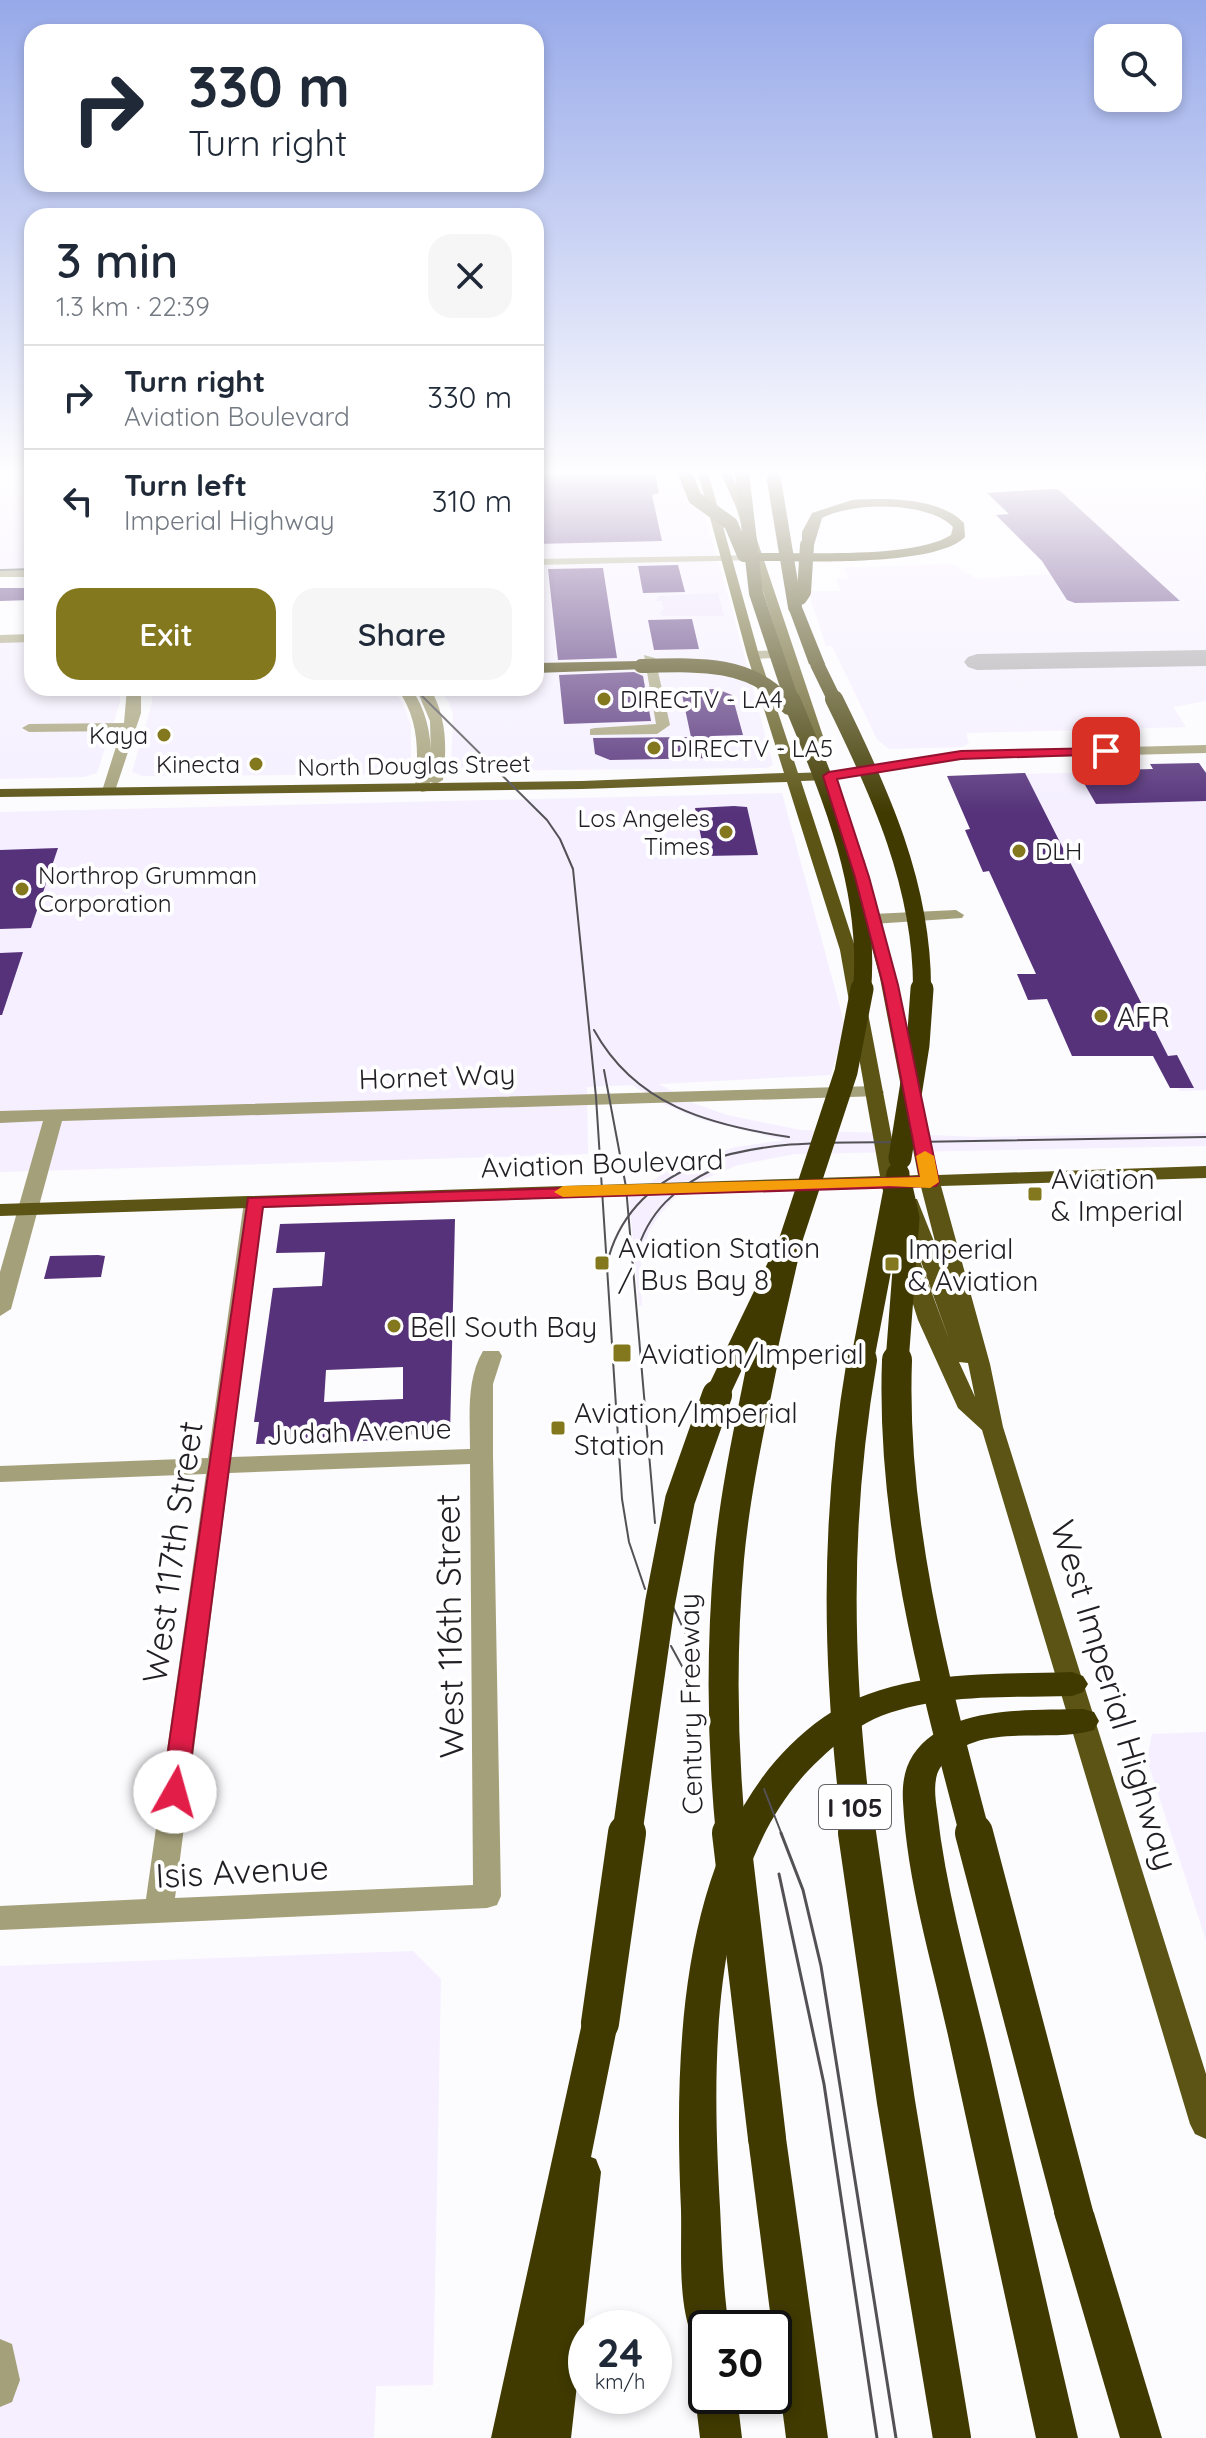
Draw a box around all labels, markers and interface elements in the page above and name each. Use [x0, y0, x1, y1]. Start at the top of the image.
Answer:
map controls [1094, 24, 1182, 112]
button: search [1094, 24, 1182, 112]
text: 330 m [188, 51, 350, 121]
icon: right [56, 56, 160, 160]
text: Turn right [188, 120, 347, 165]
text: 3 min [56, 230, 178, 290]
button: close [428, 234, 512, 318]
text: 1.3 km · 22:39 [56, 290, 210, 323]
text: Turn right [124, 362, 265, 400]
icon: right [56, 375, 100, 419]
text: 330 m [427, 378, 512, 416]
text: Aviation Boulevard [124, 400, 350, 433]
text: Turn left [124, 466, 247, 504]
icon: left [56, 479, 100, 523]
text: 310 m [432, 482, 512, 520]
text: Imperial Highway [124, 504, 335, 537]
button: Exit [56, 588, 276, 680]
button: Share [292, 588, 512, 680]
place label: DIRECTV - LA4 [620, 684, 783, 714]
marker: DIRECTV - LA4 [595, 690, 613, 708]
pin [1072, 717, 1140, 785]
place label: Kaya [89, 720, 148, 750]
marker: Kaya [155, 726, 173, 744]
icon: arrive [1084, 729, 1128, 773]
place label: DIRECTV - LA5 [670, 733, 833, 763]
marker: DIRECTV - LA5 [645, 739, 663, 757]
street label: North Douglas Street [297, 748, 531, 782]
place label: Kinecta [156, 749, 240, 779]
marker: Kinecta [247, 755, 265, 773]
place label: Los Angeles Times [577, 803, 710, 861]
marker: Los Angeles Times [717, 823, 735, 841]
place label: DLH [1035, 836, 1082, 866]
marker: DLH [1010, 842, 1028, 860]
place label: Northrop Grumman Corporation [38, 860, 257, 918]
marker: Northrop Grumman Corporation [13, 880, 31, 898]
place label: AFR [1117, 999, 1170, 1034]
marker: AFR [1092, 1007, 1110, 1025]
street label: Hornet Way [358, 1056, 516, 1096]
street label: Aviation Boulevard [480, 1141, 724, 1185]
place label: Aviation & Imperial [1051, 1161, 1183, 1228]
marker: Aviation & Imperial [1026, 1185, 1044, 1203]
place label: Aviation Station / Bus Bay 8 [618, 1230, 820, 1297]
place label: Imperial & Aviation [908, 1231, 1038, 1298]
marker: Aviation Station / Bus Bay 8 [593, 1254, 611, 1272]
marker: Imperial & Aviation [883, 1255, 901, 1273]
place label: Bell South Bay [410, 1309, 597, 1344]
marker: Bell South Bay [385, 1317, 403, 1335]
place label: Aviation/Imperial [640, 1336, 864, 1371]
marker: Aviation/Imperial [611, 1342, 633, 1364]
place label: Aviation/Imperial Station [574, 1395, 798, 1462]
street label: Judah Avenue [266, 1410, 452, 1452]
street label: West 117th Street [132, 1418, 212, 1686]
marker: Aviation/Imperial Station [549, 1419, 567, 1437]
street label: West 116th Street [425, 1493, 473, 1759]
street label: West Imperial Highway [1041, 1515, 1189, 1875]
street label: Century Freeway [671, 1593, 709, 1815]
position arrow [133, 1750, 217, 1834]
road number: I 105 [819, 1785, 891, 1829]
street label: Isis Avenue [154, 1845, 330, 1897]
speed limit sign: 30 [688, 2310, 792, 2414]
text: 24 [597, 2327, 643, 2377]
text: km/h [595, 2369, 645, 2394]

